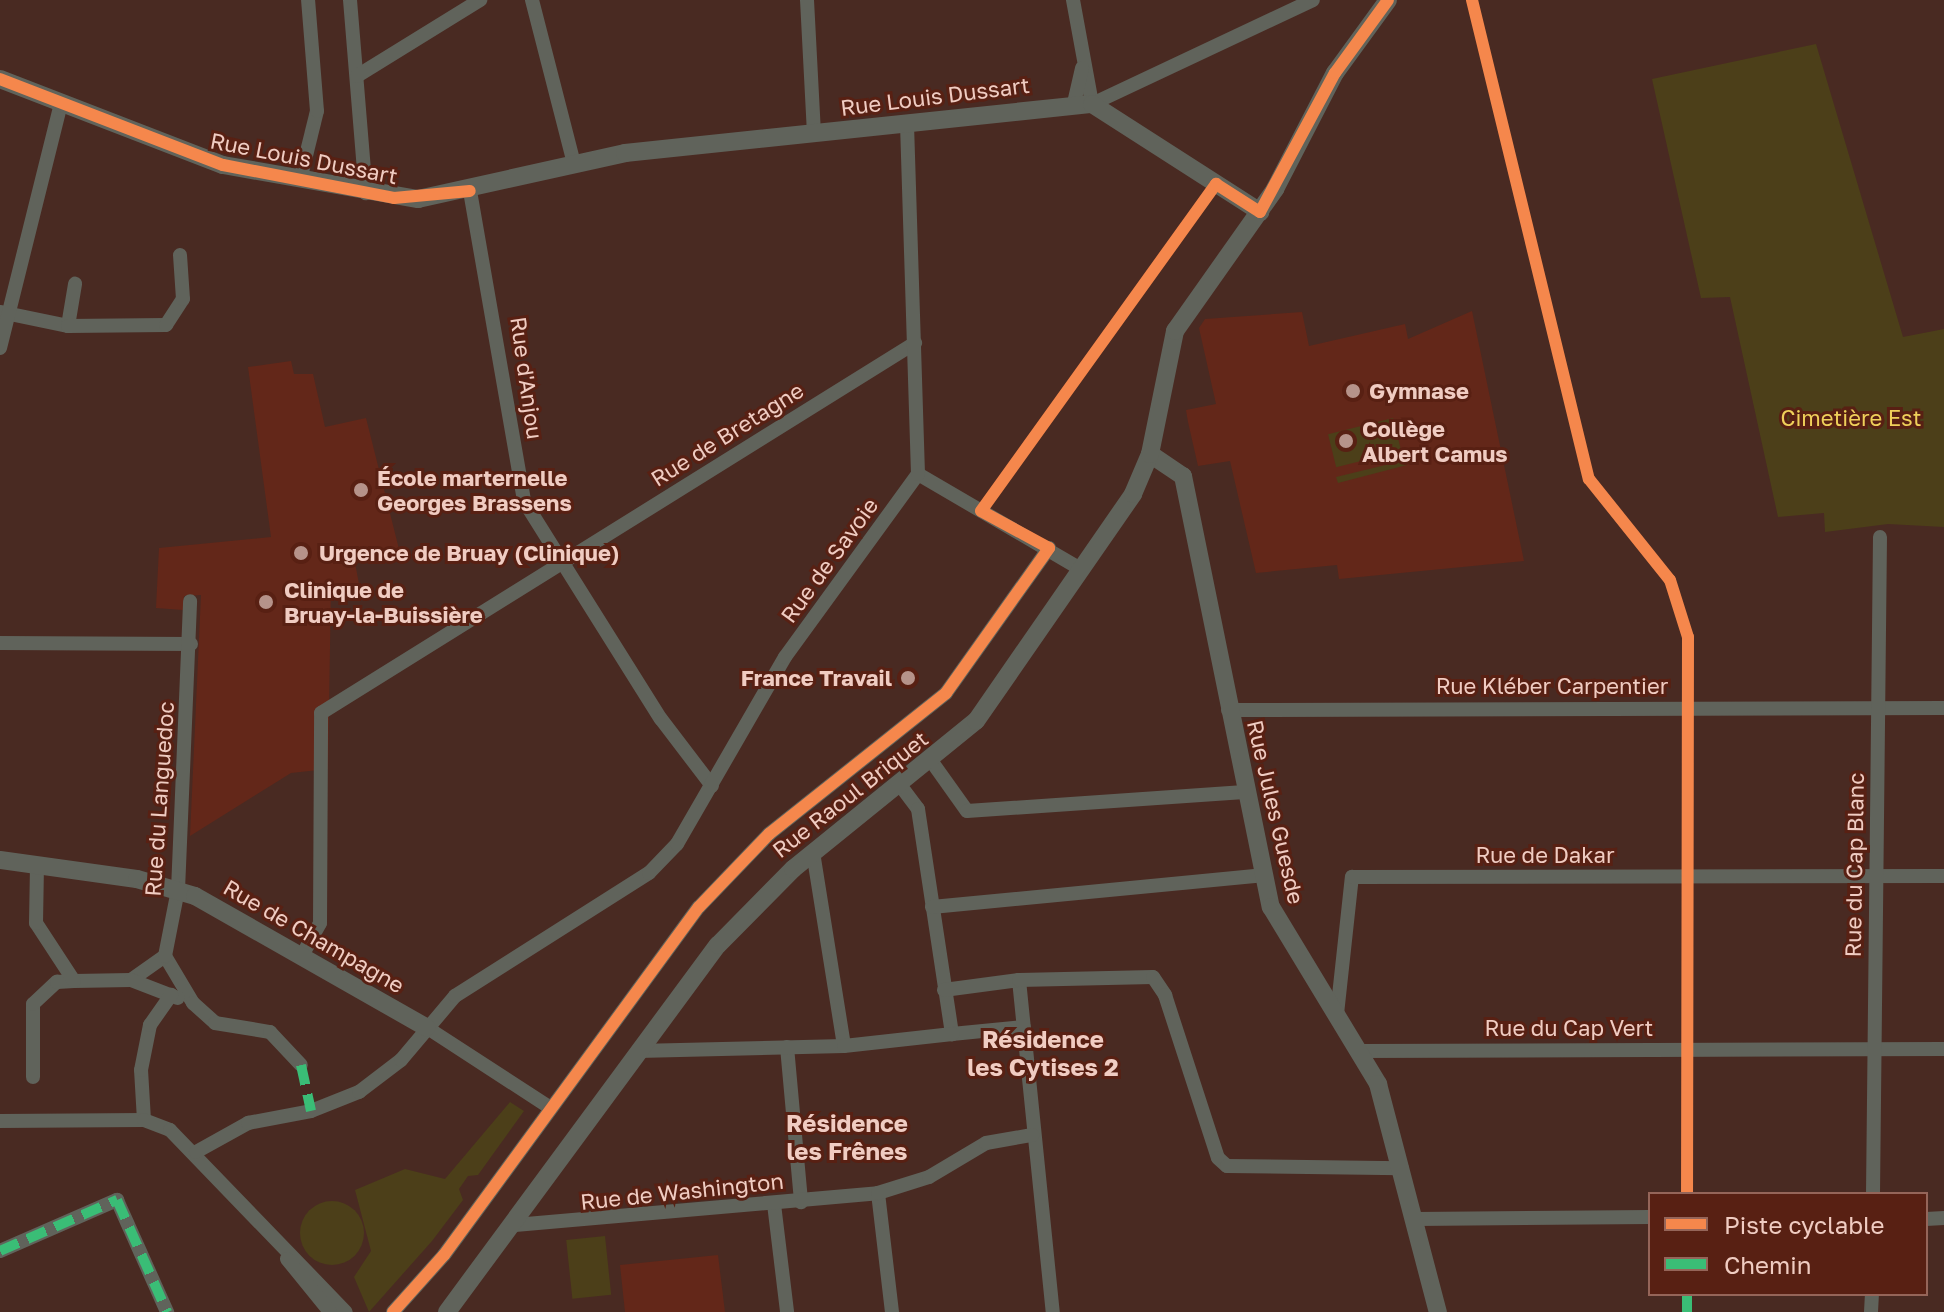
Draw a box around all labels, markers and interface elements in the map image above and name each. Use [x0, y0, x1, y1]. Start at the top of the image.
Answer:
street label: Rue Louis Dussart [839, 71, 1031, 121]
street label: Rue Louis Dussart [208, 127, 400, 189]
street label: Rue d'Anjou [505, 315, 549, 441]
street label: Rue de Bretagne [646, 376, 808, 492]
place label: Gymnase [1369, 378, 1469, 404]
marker: Gymnase [1344, 382, 1362, 400]
park label: Cimetière Est [1780, 405, 1922, 431]
place label: Collège Albert Camus [1362, 415, 1508, 466]
marker: Collège Albert Camus [1337, 432, 1355, 450]
place label: École marternelle Georges Brassens [377, 464, 572, 516]
marker: École marternelle Georges Brassens [352, 481, 370, 499]
street label: Rue de Savoie [775, 493, 883, 627]
place label: Urgence de Bruay (Clinique) [319, 540, 619, 566]
marker: Urgence de Bruay (Clinique) [290, 542, 312, 564]
place label: Clinique de Bruay-la-Buissière [284, 576, 483, 628]
marker: Clinique de Bruay-la-Buissière [255, 591, 277, 613]
place label: France Travail [741, 665, 892, 691]
marker: France Travail [899, 669, 917, 687]
street label: Rue Kléber Carpentier [1436, 673, 1668, 699]
street label: Rue du Languedoc [139, 701, 179, 897]
street label: Rue Jules Guesde [1242, 717, 1310, 907]
street label: Rue Raoul Briquet [767, 725, 933, 863]
street label: Rue du Cap Blanc [1839, 772, 1869, 958]
street label: Rue de Dakar [1476, 842, 1614, 868]
street label: Rue de Champagne [219, 874, 409, 998]
street label: Rue du Cap Vert [1485, 1015, 1653, 1041]
district label: Résidence les Cytises 2 [967, 1025, 1119, 1081]
district label: Résidence les Frênes [786, 1109, 908, 1165]
street label: Rue de Washington [579, 1167, 785, 1215]
legend [1648, 1192, 1928, 1296]
text: Piste cyclable [1724, 1210, 1884, 1239]
text: Chemin [1724, 1250, 1811, 1279]

